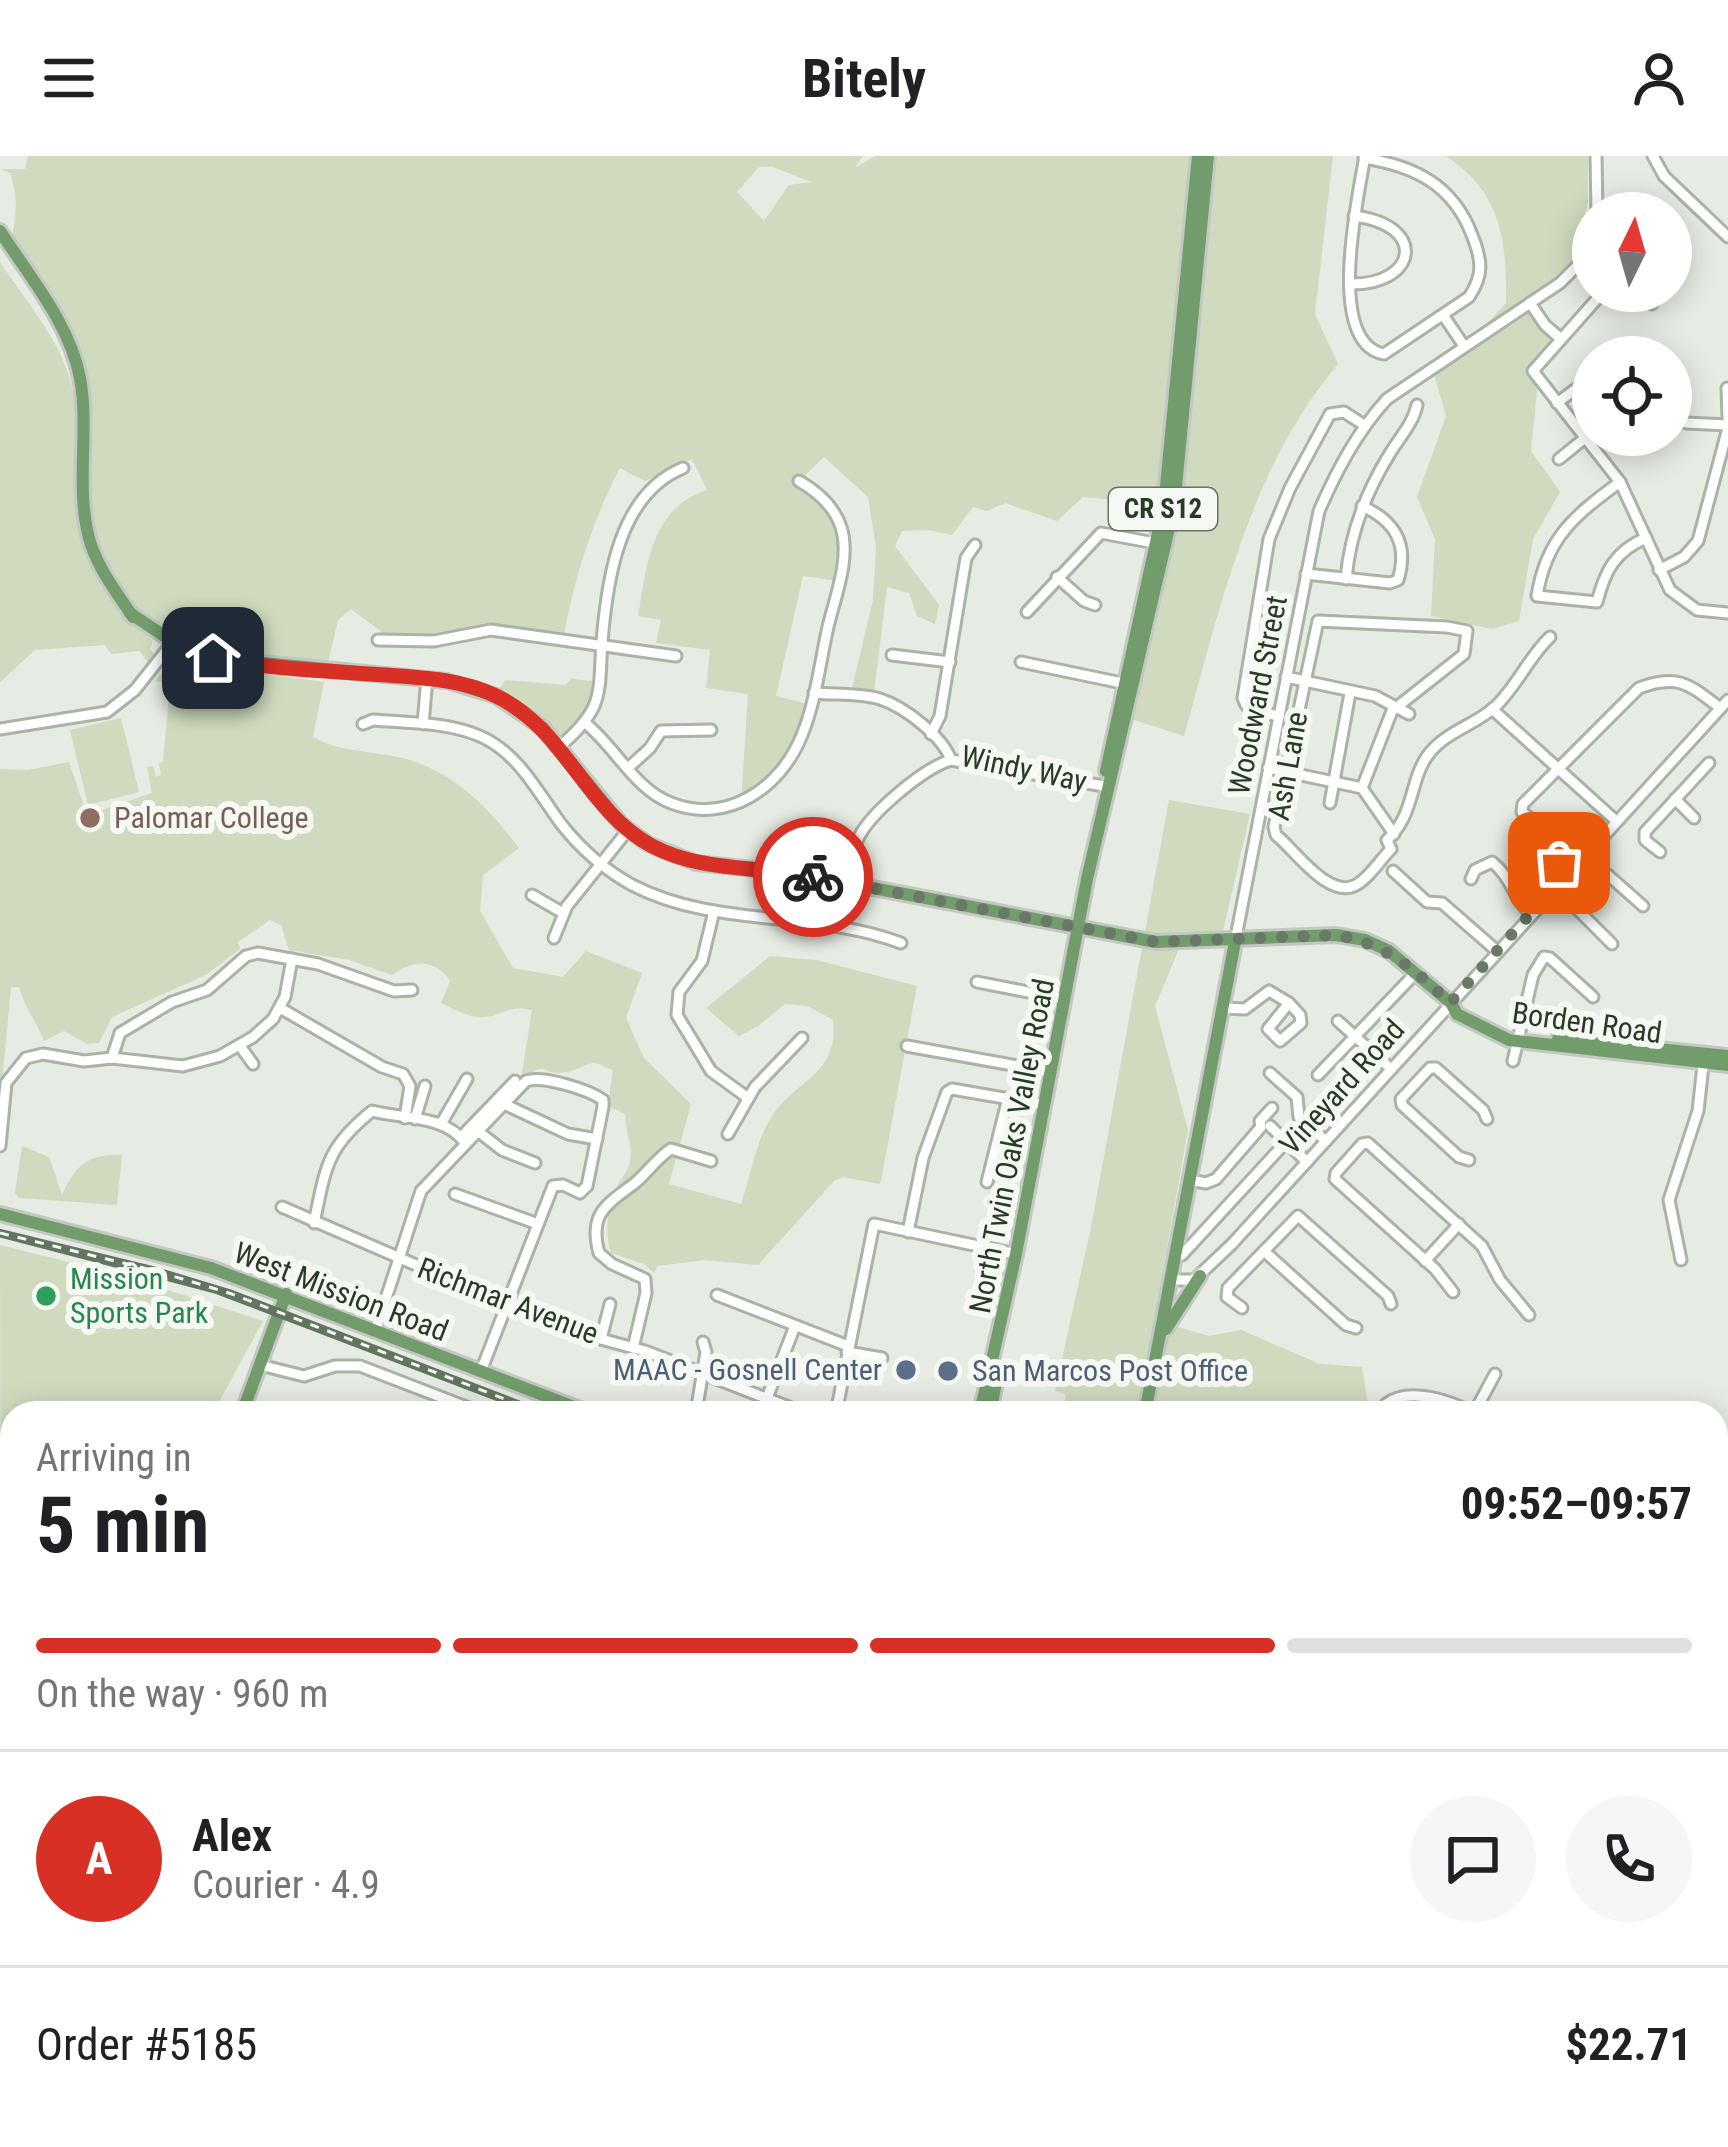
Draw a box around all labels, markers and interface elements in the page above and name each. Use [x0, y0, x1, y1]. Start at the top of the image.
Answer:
icon: menu [36, 45, 102, 111]
icon: person [1626, 45, 1692, 111]
text: Bitely [802, 47, 926, 110]
north arrow [1572, 192, 1692, 312]
map controls [1572, 192, 1692, 456]
button: locate [1572, 336, 1692, 456]
road number: CR S12 [1109, 488, 1217, 530]
street label: Woodward Street [1221, 592, 1294, 797]
pin [162, 607, 264, 709]
icon: home [180, 625, 246, 691]
street label: Ash Lane [1261, 709, 1314, 823]
street label: Windy Way [958, 738, 1090, 799]
place label: Palomar College [114, 800, 309, 835]
marker: Palomar College [77, 805, 103, 831]
pin [1508, 812, 1610, 914]
courier [753, 817, 873, 937]
icon: bag [1526, 830, 1592, 896]
icon: bike [780, 844, 846, 910]
street label: North Twin Oaks Valley Road [962, 976, 1061, 1316]
street label: Borden Road [1510, 995, 1664, 1050]
street label: Vineyard Road [1272, 1012, 1411, 1161]
street label: West Mission Road [229, 1235, 453, 1348]
street label: Richmar Avenue [413, 1250, 603, 1351]
place label: Mission Sports Park [70, 1261, 209, 1330]
marker: Mission Sports Park [33, 1283, 59, 1309]
place label: MAAC - Gosnell Center [613, 1352, 882, 1387]
place label: San Marcos Post Office [972, 1353, 1248, 1388]
marker: MAAC - Gosnell Center [893, 1357, 919, 1383]
marker: San Marcos Post Office [935, 1358, 961, 1384]
text: Arriving in [36, 1435, 192, 1481]
text: 09:52–09:57 [1461, 1477, 1692, 1530]
text: 5 min [36, 1480, 209, 1571]
text: On the way · 960 m [36, 1671, 328, 1717]
button: chat [1410, 1796, 1536, 1922]
button: phone [1566, 1796, 1692, 1922]
text: Alex [192, 1809, 272, 1862]
text: A [86, 1832, 112, 1885]
text: Courier · 4.9 [192, 1862, 380, 1908]
text: Order #5185 [36, 2018, 257, 2071]
text: $22.71 [1565, 2018, 1692, 2071]

